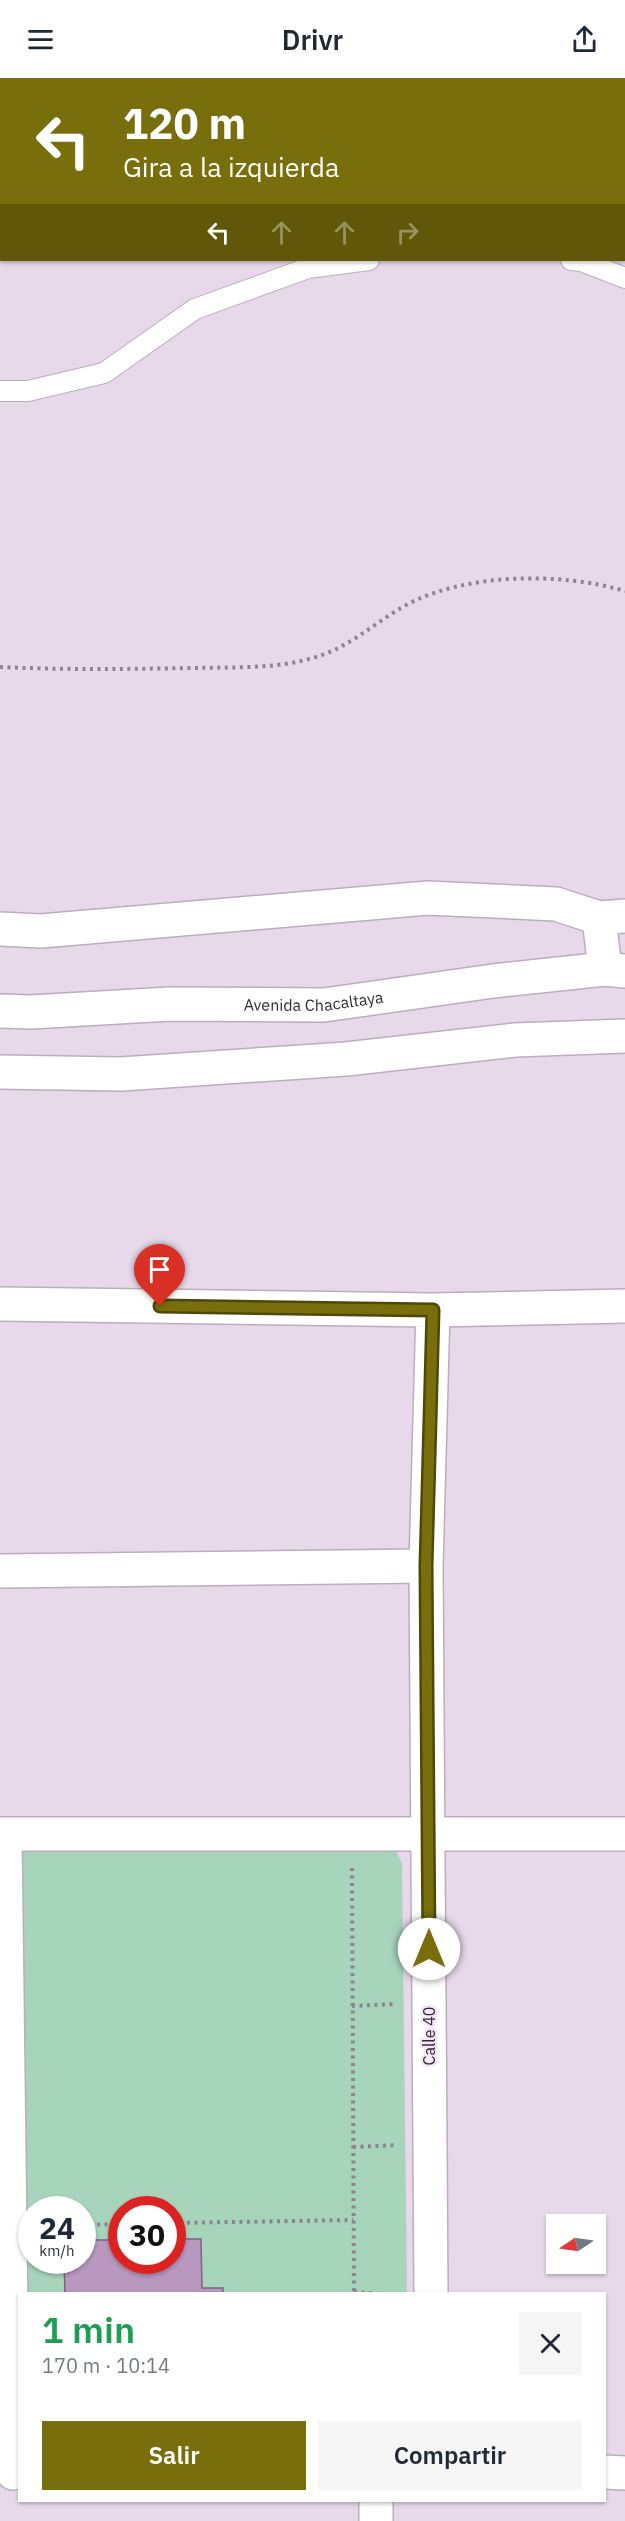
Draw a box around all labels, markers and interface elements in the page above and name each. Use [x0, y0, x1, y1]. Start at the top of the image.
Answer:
text: Drivr [282, 22, 343, 57]
icon: menu [24, 23, 57, 56]
icon: share [568, 23, 601, 56]
text: 120 m [123, 96, 246, 151]
icon: left [24, 102, 102, 180]
text: Gira a la izquierda [123, 149, 339, 184]
icon: left [202, 216, 235, 249]
icon: ahead [265, 216, 298, 249]
icon: ahead [328, 216, 361, 249]
icon: right [391, 216, 424, 249]
street label: Avenida Chacaltaya [244, 987, 385, 1015]
pin [134, 1244, 185, 1306]
icon: arrive [143, 1253, 176, 1286]
position arrow [397, 1917, 461, 1981]
street label: Calle 40 [419, 2007, 439, 2065]
speed limit sign: 30 [108, 2196, 186, 2274]
text: 24 [39, 2208, 75, 2247]
north arrow [546, 2214, 606, 2274]
map controls [546, 2214, 606, 2274]
text: km/h [39, 2241, 75, 2260]
text: 1 min [42, 2306, 135, 2353]
button: close [519, 2312, 582, 2375]
text: 170 m · 10:14 [42, 2352, 170, 2379]
button: Salir [42, 2421, 306, 2490]
button: Compartir [318, 2421, 582, 2490]

